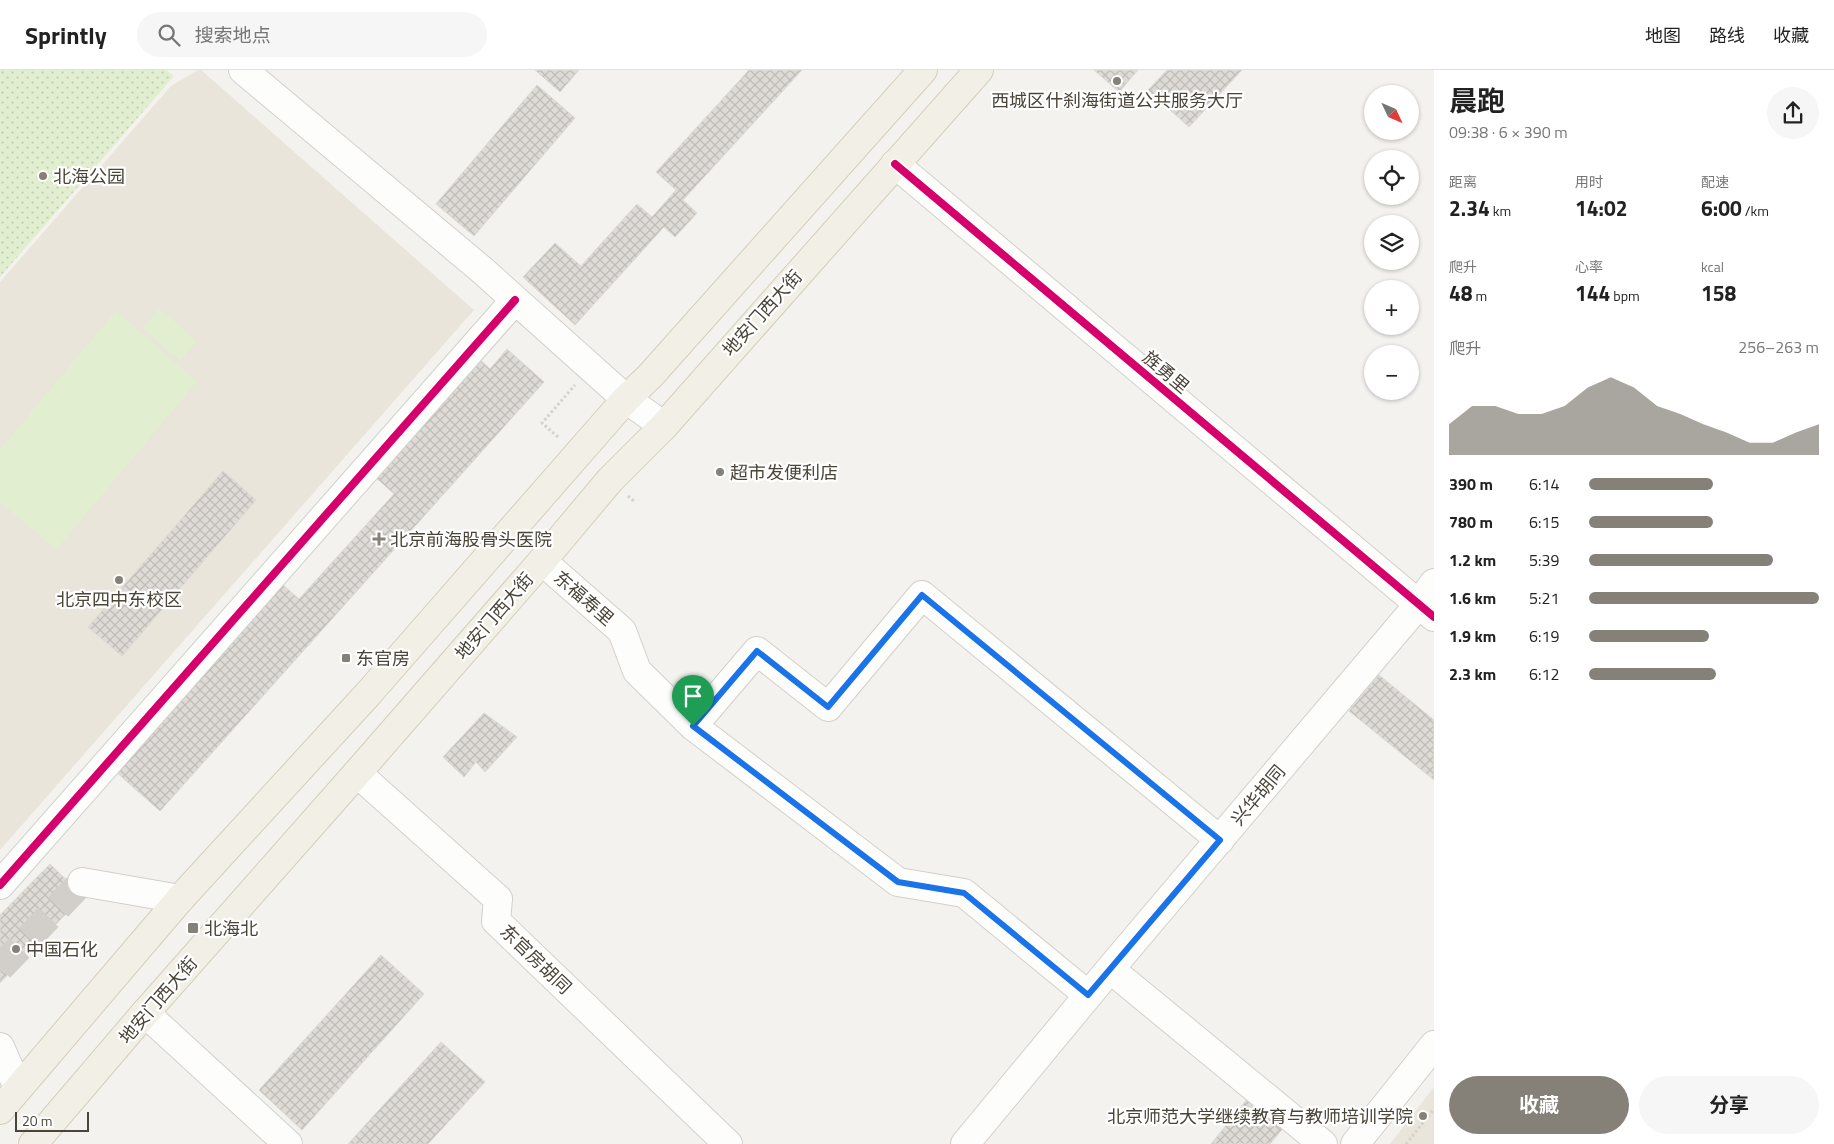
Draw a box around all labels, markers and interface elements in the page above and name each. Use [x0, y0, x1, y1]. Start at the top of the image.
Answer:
search box [137, 12, 487, 57]
text: Sprintly [25, 17, 107, 53]
text: 搜索地点 [195, 20, 271, 49]
icon: search [155, 21, 183, 49]
text: 地图 [1645, 22, 1681, 49]
text: 路线 [1709, 22, 1745, 49]
text: 收藏 [1773, 22, 1809, 49]
marker: 西城区什刹海街道公共服务大厅 [1111, 75, 1123, 87]
text: 晨跑 [1449, 79, 1505, 122]
north arrow [1364, 85, 1419, 140]
map controls [1364, 85, 1419, 400]
place label: 西城区什刹海街道公共服务大厅 [991, 87, 1243, 114]
button: share [1767, 87, 1819, 139]
text: 09:38 · 6 × 390 m [1449, 120, 1568, 144]
button: locate [1364, 150, 1419, 205]
place label: 北海公园 [53, 163, 125, 190]
marker: 北海公园 [37, 170, 49, 182]
text: 距离 [1449, 171, 1477, 192]
text: 用时 [1575, 171, 1603, 192]
text: 配速 [1701, 171, 1729, 192]
text: 2.34 [1449, 192, 1490, 224]
text: 14:02 [1575, 192, 1627, 224]
text: 6:00 [1701, 192, 1742, 224]
text: km [1490, 200, 1511, 221]
text: /km [1742, 200, 1769, 221]
button: layers [1364, 215, 1419, 270]
text: 爬升 [1449, 256, 1477, 277]
text: 心率 [1575, 256, 1603, 277]
text: kcal [1701, 256, 1724, 277]
street label: 地安门西大街 [716, 264, 808, 362]
text: 48 [1449, 277, 1473, 309]
text: 144 [1575, 277, 1610, 309]
text: 158 [1701, 277, 1736, 309]
button: + [1364, 280, 1419, 335]
text: m [1473, 285, 1487, 306]
text: bpm [1610, 285, 1640, 306]
text: 256–263 m [1738, 335, 1819, 359]
text: 爬升 [1449, 336, 1481, 360]
street label: 旌勇里 [1137, 344, 1195, 400]
button: − [1364, 345, 1419, 400]
place label: 超市发便利店 [730, 459, 838, 486]
marker: 超市发便利店 [714, 466, 726, 478]
text: 390 m [1449, 472, 1493, 496]
text: 6:14 [1529, 472, 1559, 496]
text: 780 m [1449, 510, 1493, 534]
text: 6:15 [1529, 510, 1559, 534]
place label: 北京前海股骨头医院 [390, 526, 552, 553]
marker: 北京前海股骨头医院 [372, 532, 386, 546]
text: 1.2 km [1449, 548, 1496, 572]
text: 5:39 [1529, 548, 1559, 572]
street label: 东福寿里 [548, 564, 620, 632]
street label: 地安门西大街 [448, 566, 540, 666]
marker: 北京四中东校区 [113, 574, 125, 586]
place label: 北京四中东校区 [56, 586, 182, 613]
text: 1.6 km [1449, 586, 1496, 610]
text: 5:21 [1529, 586, 1559, 610]
text: 1.9 km [1449, 624, 1496, 648]
text: 6:19 [1529, 624, 1559, 648]
place label: 东官房 [356, 645, 410, 672]
marker: 东官房 [340, 652, 352, 664]
text: 2.3 km [1449, 662, 1496, 686]
text: 6:12 [1529, 662, 1559, 686]
pin [672, 675, 714, 726]
icon: arrive [679, 682, 707, 710]
street label: 兴华胡同 [1225, 759, 1291, 831]
place label: 北海北 [204, 915, 258, 942]
street label: 东官房胡同 [494, 918, 578, 1000]
marker: 北海北 [186, 921, 200, 935]
place label: 中国石化 [26, 936, 98, 963]
marker: 中国石化 [10, 943, 22, 955]
street label: 地安门西大街 [112, 950, 204, 1050]
button: 收藏 [1449, 1076, 1629, 1134]
button: 分享 [1639, 1076, 1819, 1134]
place label: 北京师范大学继续教育与教师培训学院 [1107, 1103, 1413, 1130]
scale bar [15, 1109, 89, 1132]
text: 20 m [22, 1110, 52, 1131]
marker: 北京师范大学继续教育与教师培训学院 [1417, 1110, 1429, 1122]

